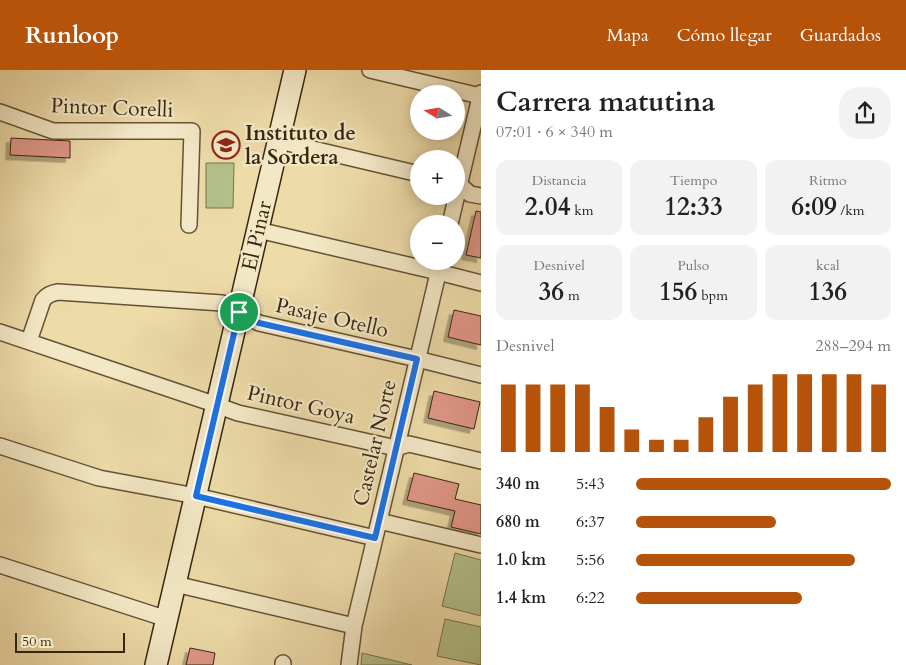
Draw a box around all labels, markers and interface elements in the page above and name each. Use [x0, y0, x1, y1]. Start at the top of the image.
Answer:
text: Runloop [25, 19, 119, 52]
text: Mapa [607, 23, 649, 48]
text: Cómo llegar [677, 23, 772, 48]
text: Guardados [800, 23, 881, 48]
text: Carrera matutina [496, 83, 715, 121]
north arrow [410, 85, 465, 140]
map controls [410, 85, 465, 270]
button: share [839, 87, 891, 139]
street label: Pintor Corelli [50, 91, 174, 125]
place label: Instituto de la Sordera [245, 119, 356, 172]
text: 07:01 · 6 × 340 m [496, 121, 613, 143]
school or university icon: Instituto de la Sordera [211, 130, 241, 160]
button: + [410, 150, 465, 205]
text: Distancia [532, 171, 587, 190]
text: Tiempo [670, 171, 717, 190]
text: Ritmo [809, 171, 847, 190]
text: 2.04 [525, 190, 570, 224]
text: 12:33 [664, 190, 723, 224]
text: 6:09 [791, 190, 837, 224]
street label: El Pinar [235, 198, 279, 274]
text: km [570, 201, 594, 220]
text: /km [837, 201, 864, 220]
button: − [410, 215, 465, 270]
text: Desnivel [534, 256, 585, 275]
text: Pulso [678, 256, 709, 275]
text: kcal [816, 256, 840, 275]
text: 36 [539, 275, 564, 309]
text: 156 [659, 275, 697, 309]
text: 136 [809, 275, 847, 309]
text: m [564, 286, 580, 305]
text: bpm [697, 286, 728, 305]
pin [218, 291, 260, 333]
street label: Pasaje Otello [273, 291, 391, 345]
icon: arrive [225, 298, 253, 326]
text: Desnivel [496, 335, 555, 357]
text: 288–294 m [815, 335, 891, 357]
street label: Castelar Norte [346, 377, 404, 509]
street label: Pintor Goya [244, 379, 358, 431]
text: 340 m [496, 473, 540, 495]
text: 5:43 [576, 473, 605, 495]
text: 680 m [496, 511, 540, 533]
text: 6:37 [576, 511, 605, 533]
text: 1.0 km [496, 549, 546, 571]
text: 5:56 [576, 549, 605, 571]
text: 1.4 km [496, 587, 546, 609]
text: 6:22 [576, 587, 605, 609]
scale bar [15, 630, 125, 653]
text: 50 m [22, 632, 52, 651]

